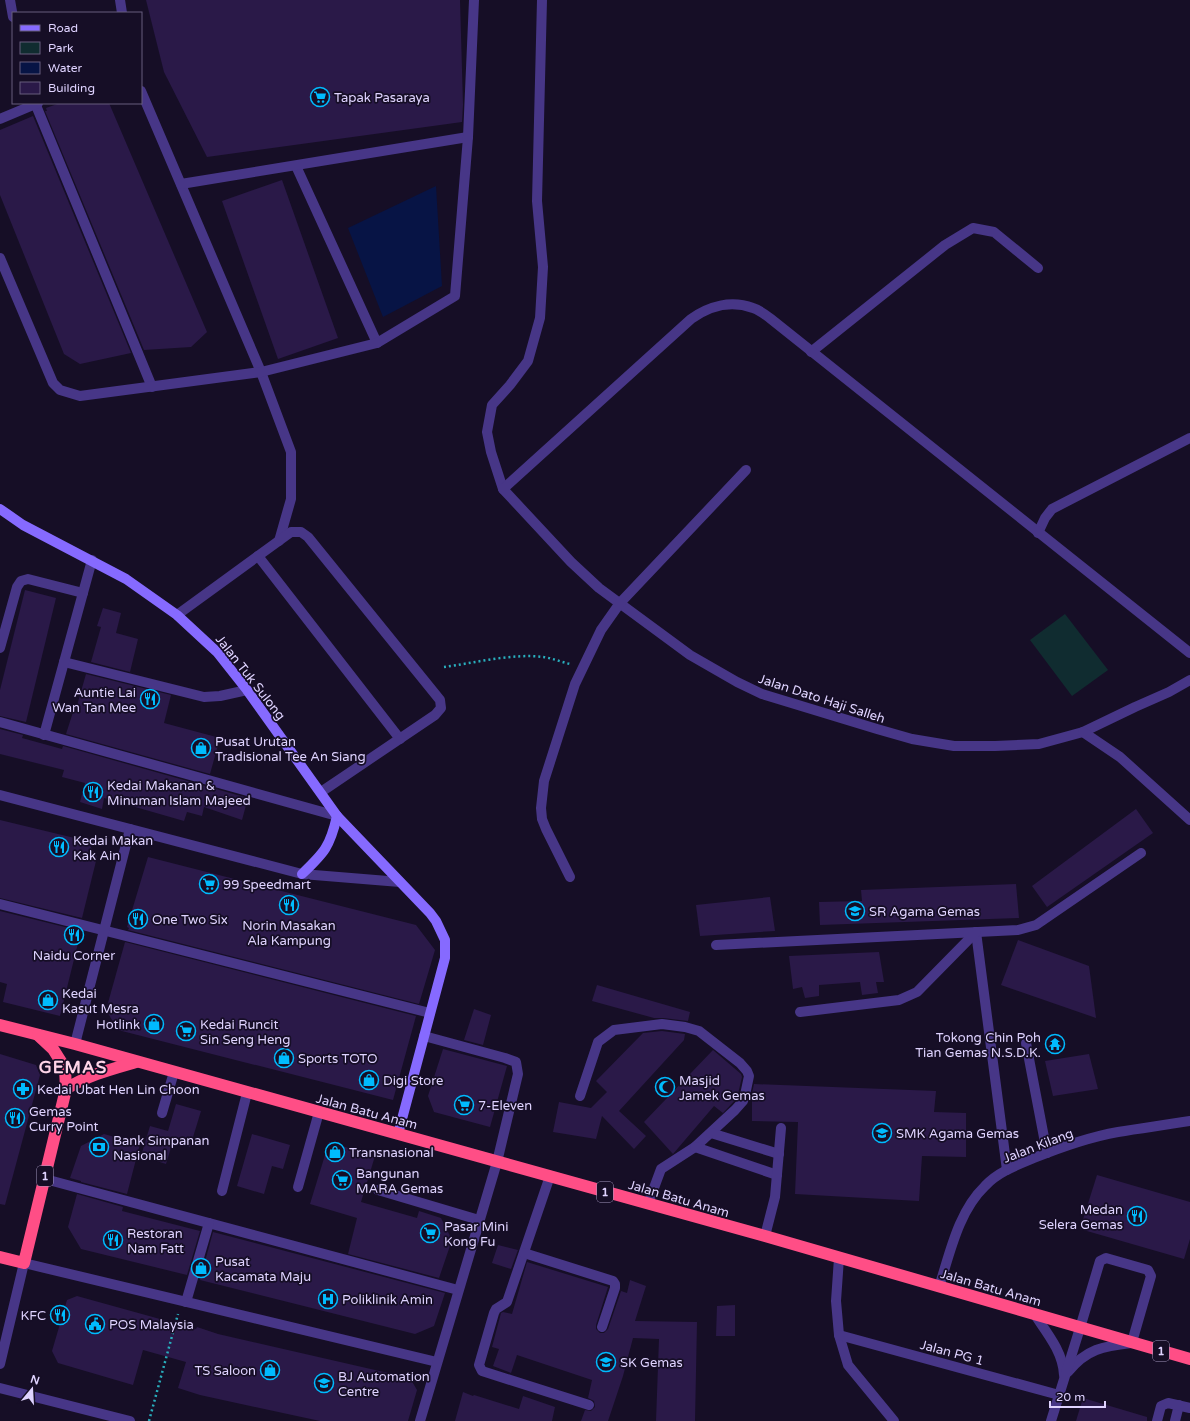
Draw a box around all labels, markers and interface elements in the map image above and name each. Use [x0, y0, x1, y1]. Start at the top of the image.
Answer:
legend [12, 12, 142, 104]
text: Road [48, 21, 78, 35]
text: Park [48, 41, 74, 55]
text: Water [48, 61, 83, 75]
text: Building [48, 81, 95, 95]
supermarket icon: Tapak Pasaraya [309, 86, 331, 108]
place label: Tapak Pasaraya [334, 90, 430, 106]
street label: Jalan Tuk Sulong [212, 632, 288, 723]
street label: Jalan Dato Haji Salleh [756, 671, 887, 727]
place label: Auntie Lai Wan Tan Mee [52, 685, 136, 716]
restaurant icon: Auntie Lai Wan Tan Mee [139, 688, 161, 710]
place label: Pusat Urutan Tradisional Tee An Siang [215, 734, 366, 765]
shop icon: Pusat Urutan Tradisional Tee An Siang [190, 737, 212, 759]
place label: Kedai Makanan & Minuman Islam Majeed [107, 778, 251, 809]
restaurant icon: Kedai Makanan & Minuman Islam Majeed [82, 781, 104, 803]
place label: Kedai Makan Kak Ain [73, 833, 153, 864]
restaurant icon: Kedai Makan Kak Ain [48, 836, 70, 858]
supermarket icon: 99 Speedmart [198, 873, 220, 895]
place label: 99 Speedmart [223, 877, 311, 893]
restaurant icon: Norin Masakan Ala Kampung [278, 894, 300, 916]
school or university icon: SR Agama Gemas [844, 900, 866, 922]
place label: SR Agama Gemas [869, 904, 980, 920]
restaurant icon: One Two Six [127, 908, 149, 930]
place label: One Two Six [152, 912, 228, 928]
place label: Norin Masakan Ala Kampung [242, 918, 336, 949]
restaurant icon: Naidu Corner [63, 924, 85, 946]
place label: Naidu Corner [33, 948, 115, 964]
place label: Kedai Kasut Mesra [62, 986, 139, 1017]
shop icon: Kedai Kasut Mesra [37, 989, 59, 1011]
shop icon: Hotlink [143, 1013, 165, 1035]
place label: Hotlink [96, 1017, 140, 1033]
place label: Kedai Runcit Sin Seng Heng [200, 1017, 290, 1048]
supermarket icon: Kedai Runcit Sin Seng Heng [175, 1020, 197, 1042]
place label: Tokong Chin Poh Tian Gemas N.S.D.K. [915, 1030, 1041, 1061]
temple icon: Tokong Chin Poh Tian Gemas N.S.D.K. [1044, 1033, 1066, 1055]
shop icon: Sports TOTO [273, 1047, 295, 1069]
place label: Sports TOTO [298, 1051, 378, 1067]
district label: GEMAS [39, 1057, 107, 1078]
shop icon: Digi Store [358, 1069, 380, 1091]
place label: Digi Store [383, 1073, 443, 1089]
place label: Masjid Jamek Gemas [679, 1073, 765, 1104]
mosque icon: Masjid Jamek Gemas [654, 1076, 676, 1098]
pharmacy icon: Kedai Ubat Hen Lin Choon [12, 1078, 34, 1100]
place label: Kedai Ubat Hen Lin Choon [37, 1082, 200, 1098]
street label: Jalan Batu Anam [314, 1091, 419, 1133]
supermarket icon: 7-Eleven [453, 1094, 475, 1116]
place label: 7-Eleven [478, 1098, 532, 1114]
place label: Gemas Curry Point [29, 1104, 99, 1135]
restaurant icon: Gemas Curry Point [4, 1107, 26, 1129]
school or university icon: SMK Agama Gemas [871, 1122, 893, 1144]
street label: Jalan Kilang [1001, 1125, 1076, 1167]
place label: SMK Agama Gemas [896, 1126, 1019, 1142]
place label: Bank Simpanan Nasional [113, 1133, 209, 1164]
bank icon: Bank Simpanan Nasional [88, 1136, 110, 1158]
shop icon: Transnasional [324, 1141, 346, 1163]
place label: Transnasional [349, 1145, 434, 1161]
road number: 1 [37, 1166, 53, 1186]
place label: Bangunan MARA Gemas [356, 1166, 443, 1197]
supermarket icon: Bangunan MARA Gemas [331, 1169, 353, 1191]
street label: Jalan Batu Anam [626, 1177, 731, 1221]
road number: 1 [597, 1182, 613, 1202]
place label: Medan Selera Gemas [1039, 1202, 1123, 1233]
restaurant icon: Medan Selera Gemas [1126, 1205, 1148, 1227]
place label: Pasar Mini Kong Fu [444, 1219, 508, 1250]
supermarket icon: Pasar Mini Kong Fu [419, 1222, 441, 1244]
place label: Restoran Nam Fatt [127, 1226, 184, 1257]
restaurant icon: Restoran Nam Fatt [102, 1229, 124, 1251]
place label: Pusat Kacamata Maju [215, 1254, 311, 1285]
shop icon: Pusat Kacamata Maju [190, 1257, 212, 1279]
street label: Jalan Batu Anam [938, 1266, 1043, 1310]
hospital icon: Poliklinik Amin [317, 1288, 339, 1310]
place label: Poliklinik Amin [342, 1292, 433, 1308]
restaurant icon: KFC [49, 1304, 71, 1326]
place label: KFC [21, 1308, 46, 1324]
public building icon: POS Malaysia [84, 1313, 106, 1335]
place label: POS Malaysia [109, 1317, 194, 1333]
street label: Jalan PG 1 [918, 1337, 985, 1369]
road number: 1 [1153, 1341, 1169, 1361]
school or university icon: SK Gemas [595, 1351, 617, 1373]
place label: SK Gemas [620, 1355, 683, 1371]
shop icon: TS Saloon [259, 1359, 281, 1381]
place label: TS Saloon [194, 1363, 256, 1379]
north arrow [12, 1369, 52, 1409]
place label: BJ Automation Centre [338, 1369, 430, 1400]
text: N [29, 1372, 41, 1388]
school or university icon: BJ Automation Centre [313, 1372, 335, 1394]
scale bar [1050, 1383, 1105, 1409]
text: 20 m [1056, 1390, 1085, 1404]

